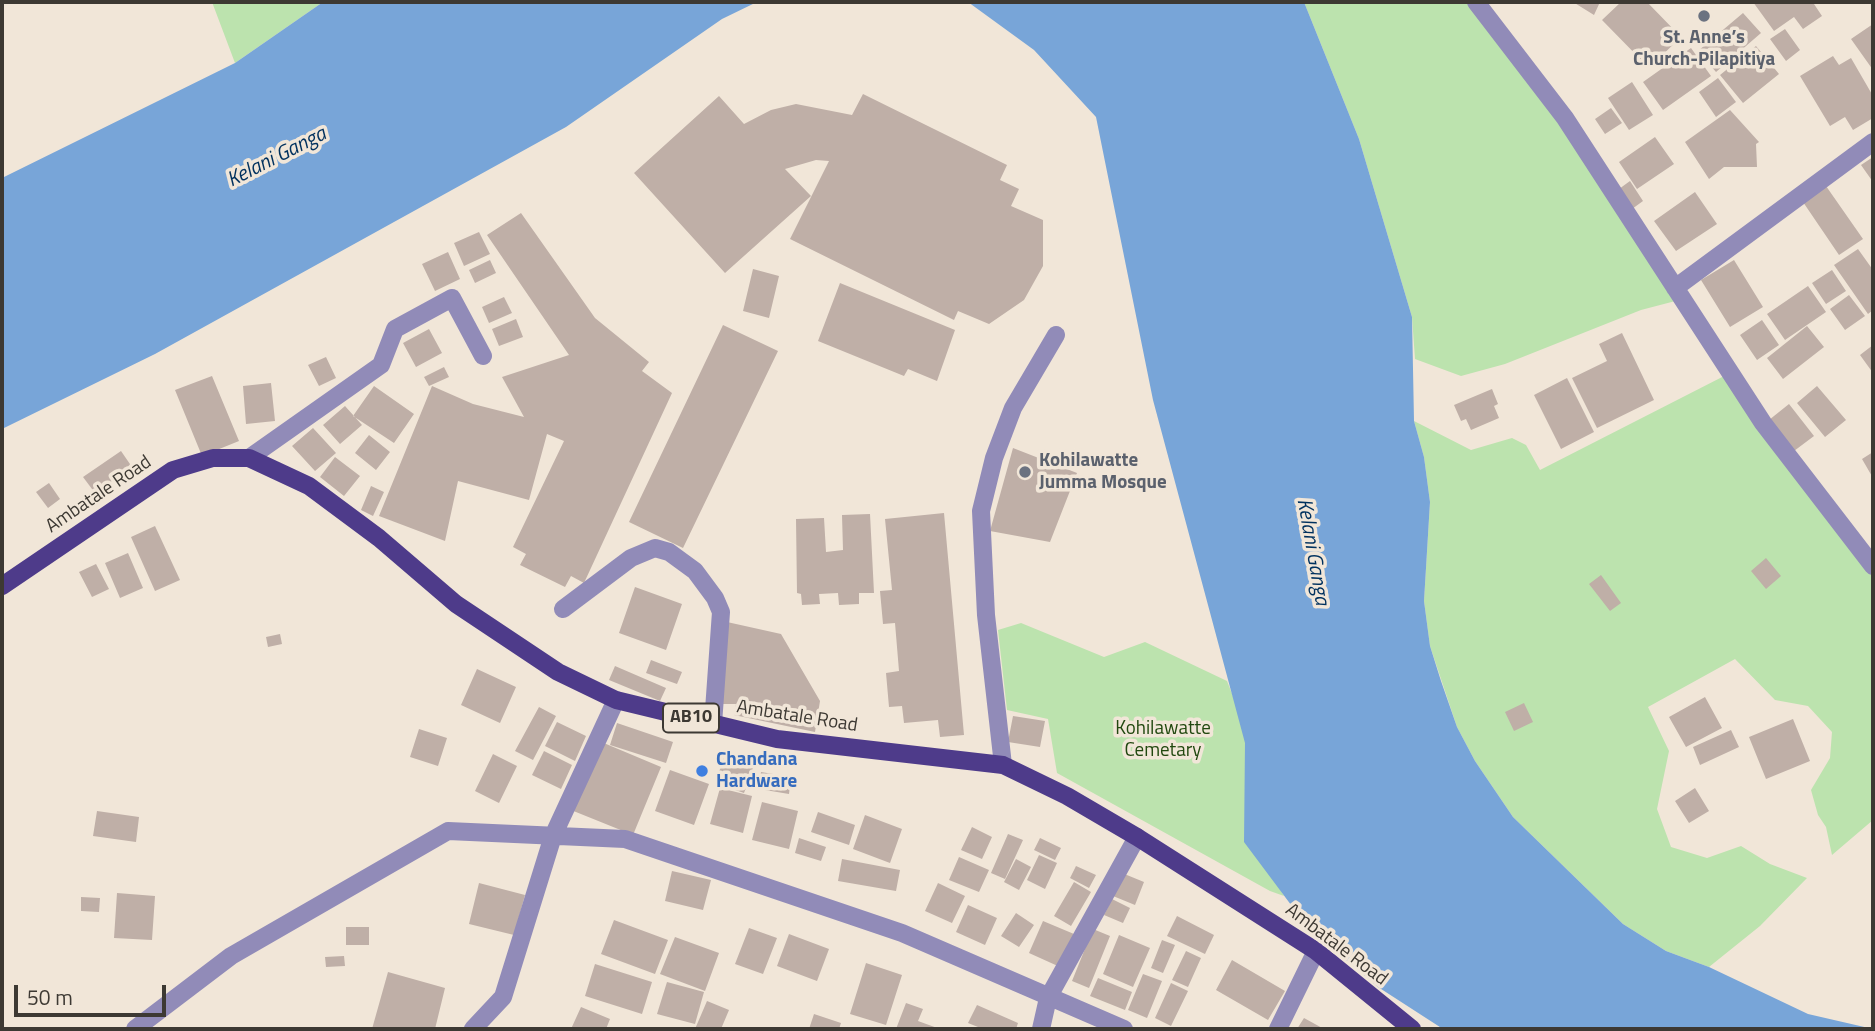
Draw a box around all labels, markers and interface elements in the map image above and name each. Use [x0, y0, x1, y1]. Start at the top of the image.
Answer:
marker: St. Anne’s Church-Pilapitiya [1696, 8, 1712, 24]
place label: St. Anne’s Church-Pilapitiya [1633, 27, 1775, 71]
water label: Kelani Ganga [223, 122, 331, 194]
place label: Kohilawatte Jumma Mosque [1039, 450, 1167, 494]
street label: Ambatale Road [42, 451, 156, 539]
marker: Kohilawatte Jumma Mosque [1017, 464, 1033, 480]
water label: Kelani Ganga [1290, 497, 1334, 607]
street label: Ambatale Road [735, 696, 859, 738]
road number: AB10 [663, 704, 719, 732]
park label: Kohilawatte Cemetary [1115, 718, 1211, 762]
place label: Chandana Hardware [716, 749, 797, 793]
marker: Chandana Hardware [694, 763, 710, 779]
street label: Ambatale Road [1280, 899, 1392, 991]
scale bar [18, 972, 170, 1016]
text: 50 m [27, 981, 73, 1013]

